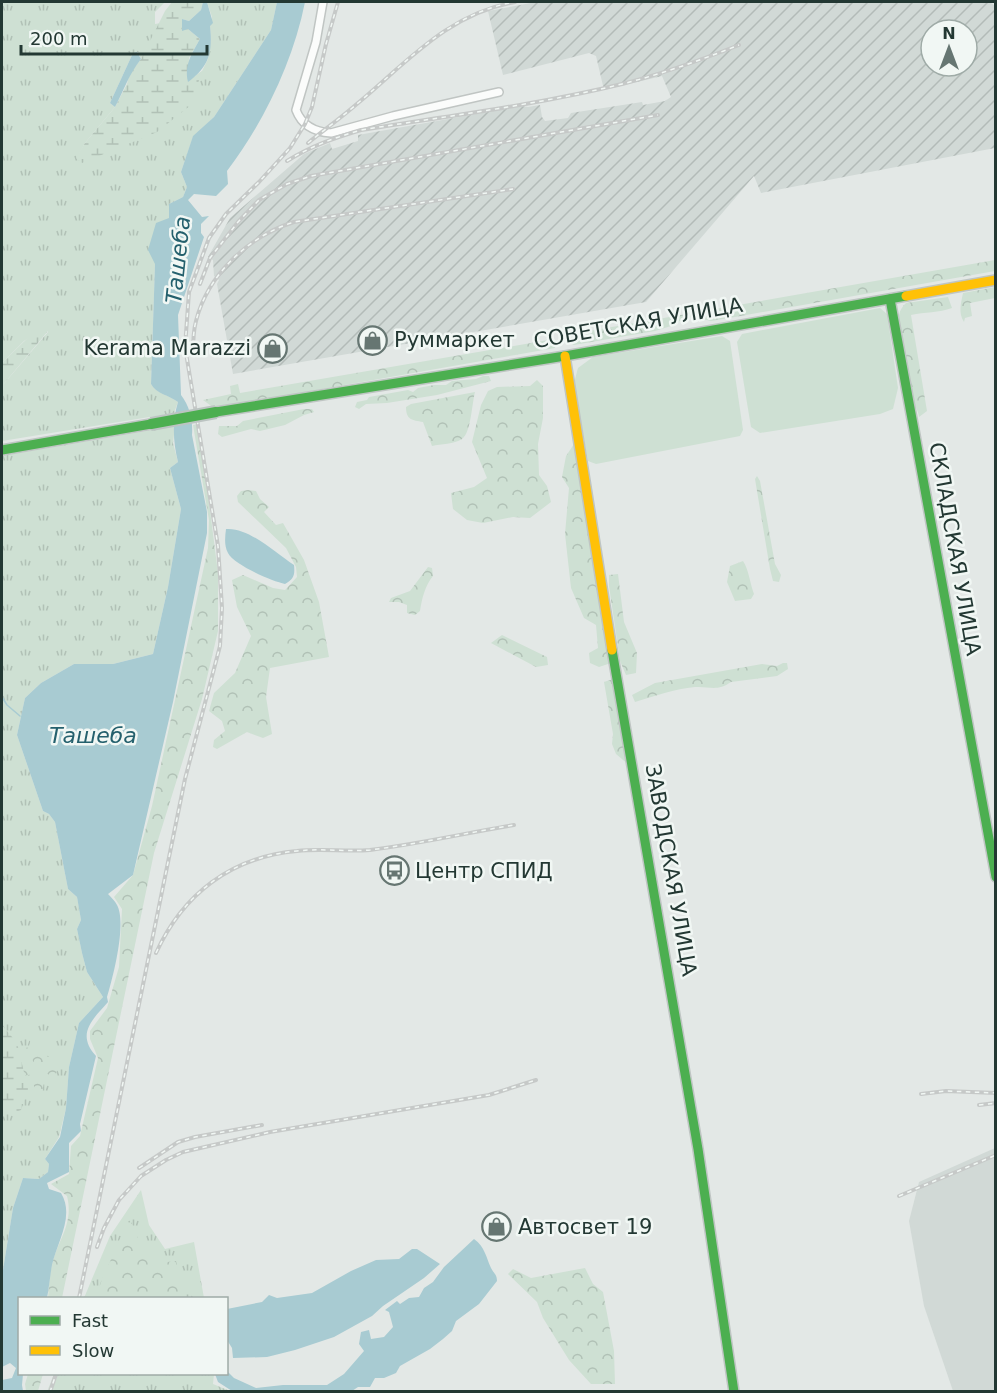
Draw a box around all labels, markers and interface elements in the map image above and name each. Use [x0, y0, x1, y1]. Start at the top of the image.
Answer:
scale bar [21, 18, 207, 56]
north arrow [919, 18, 979, 78]
text: N [942, 24, 956, 43]
text: 200 m [30, 28, 88, 49]
water label: Ташеба [161, 215, 195, 305]
street label: СОВЕТСКАЯ УЛИЦА [532, 293, 745, 353]
shop icon: Руммаркет [357, 324, 389, 356]
place label: Руммаркет [394, 328, 515, 352]
shop icon: Kerama Marazzi [256, 332, 288, 364]
place label: Kerama Marazzi [83, 336, 251, 360]
street label: СКЛАДСКАЯ УЛИЦА [924, 440, 986, 658]
water label: Ташеба [49, 723, 137, 748]
street label: ЗАВОДСКАЯ УЛИЦА [640, 762, 702, 979]
bus stop icon: Центр СПИД [378, 855, 410, 887]
place label: Центр СПИД [415, 859, 553, 883]
shop icon: Автосвет 19 [481, 1211, 513, 1243]
place label: Автосвет 19 [518, 1215, 652, 1239]
legend [18, 1297, 228, 1375]
text: Fast [72, 1310, 108, 1331]
text: Slow [72, 1340, 114, 1361]

